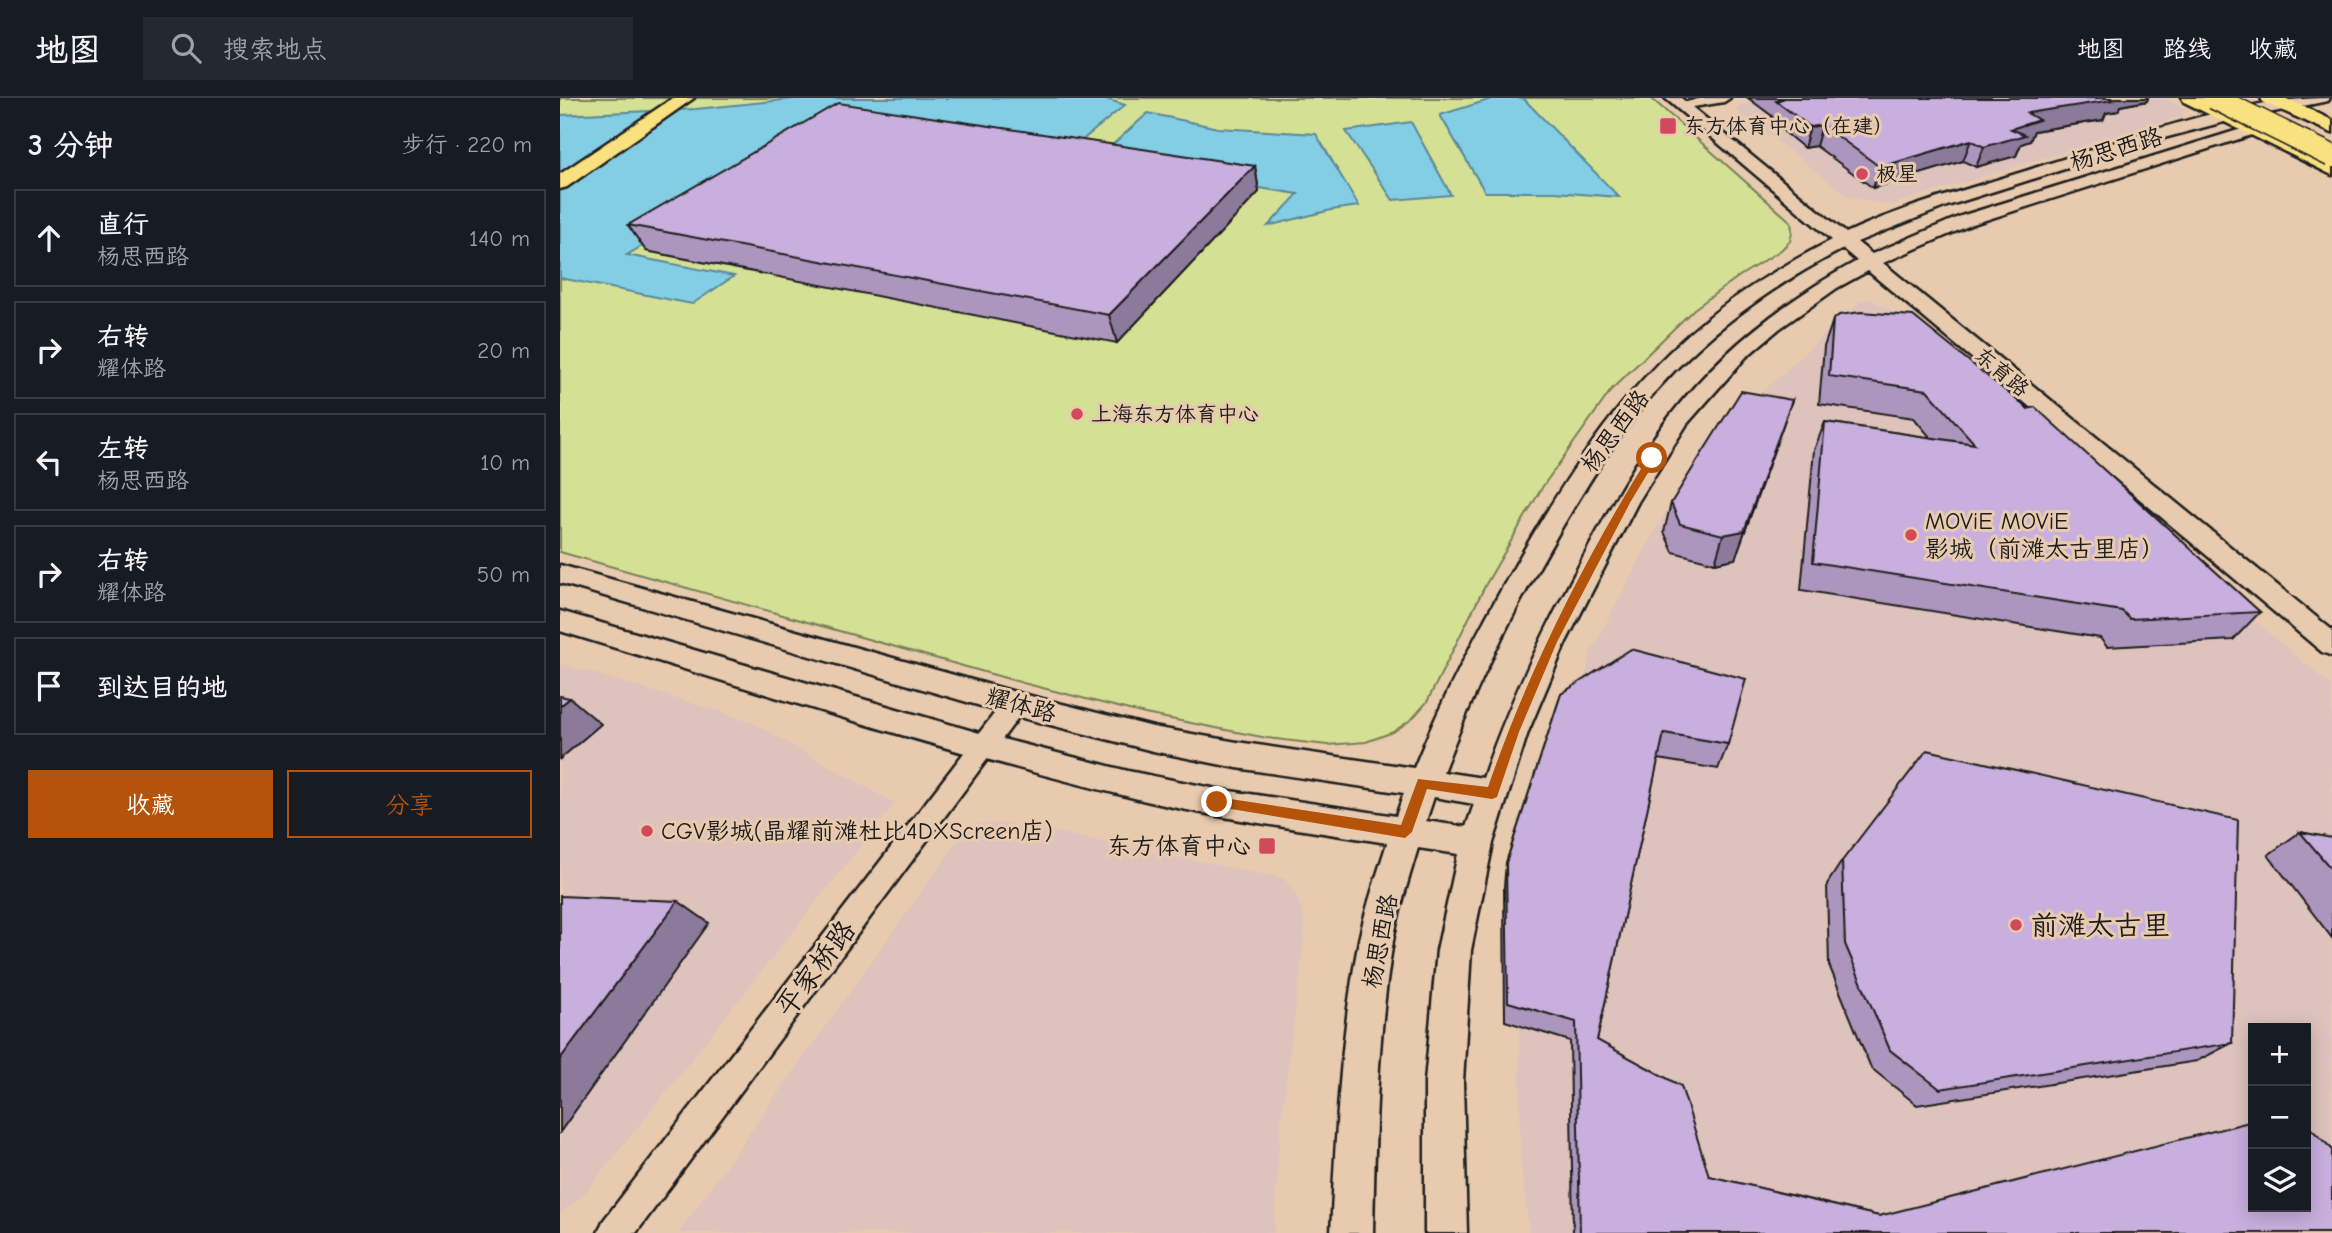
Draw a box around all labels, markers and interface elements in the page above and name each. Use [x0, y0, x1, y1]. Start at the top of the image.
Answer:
search box [143, 17, 633, 80]
icon: search [167, 29, 205, 67]
text: 地图 [35, 31, 101, 69]
text: 搜索地点 [223, 35, 327, 65]
text: 地图 [2077, 35, 2125, 63]
text: 路线 [2163, 35, 2211, 63]
text: 收藏 [2249, 35, 2297, 63]
place label: 东方体育中心（在建） [1684, 114, 1894, 138]
marker: 东方体育中心（在建） [1658, 116, 1678, 136]
street label: 杨思西路 [2066, 122, 2166, 176]
text: 3 分钟 [28, 128, 113, 163]
text: 步行 · 220 m [402, 131, 532, 158]
place label: 极星 [1876, 162, 1918, 186]
marker: 极星 [1854, 166, 1870, 182]
text: 直行 [97, 210, 149, 240]
icon: ahead [30, 219, 68, 257]
text: 140 m [469, 225, 530, 252]
text: 杨思西路 [97, 243, 189, 270]
text: 右转 [97, 322, 149, 352]
icon: right [30, 331, 68, 369]
text: 20 m [477, 337, 530, 364]
street label: 东育路 [1970, 343, 2034, 401]
text: 耀体路 [97, 355, 166, 382]
street label: 杨思西路 [1575, 384, 1655, 478]
place label: 上海东方体育中心 [1091, 402, 1259, 426]
marker: 上海东方体育中心 [1069, 406, 1085, 422]
text: 左转 [97, 434, 149, 464]
route start [1636, 442, 1667, 473]
icon: left [30, 443, 68, 481]
text: 10 m [480, 449, 530, 476]
text: 杨思西路 [97, 467, 189, 494]
place label: MOViE MOViE 影城（前滩太古里店） [1925, 507, 2165, 563]
marker: MOViE MOViE 影城（前滩太古里店） [1903, 527, 1919, 543]
text: 右转 [97, 546, 149, 576]
icon: right [30, 555, 68, 593]
text: 50 m [477, 561, 530, 588]
text: 耀体路 [97, 579, 166, 606]
icon: arrive [30, 667, 68, 705]
text: 到达目的地 [97, 673, 227, 703]
street label: 耀体路 [983, 682, 1059, 728]
button: 收藏 [28, 770, 273, 838]
button: 分享 [287, 770, 532, 838]
route end [1201, 786, 1232, 817]
place label: CGV影城(晶耀前滩杜比4DXScreen店) [661, 817, 1053, 845]
marker: CGV影城(晶耀前滩杜比4DXScreen店) [639, 823, 655, 839]
place label: 东方体育中心 [1107, 832, 1251, 860]
marker: 东方体育中心 [1257, 836, 1277, 856]
street label: 杨思西路 [1357, 891, 1403, 991]
place label: 前滩太古里 [2030, 910, 2170, 942]
street label: 平家桥路 [769, 914, 862, 1023]
marker: 前滩太古里 [2008, 917, 2024, 933]
map controls [2248, 1023, 2311, 1212]
button: + [2248, 1023, 2311, 1086]
button: − [2248, 1086, 2311, 1149]
button: layers [2248, 1149, 2311, 1212]

